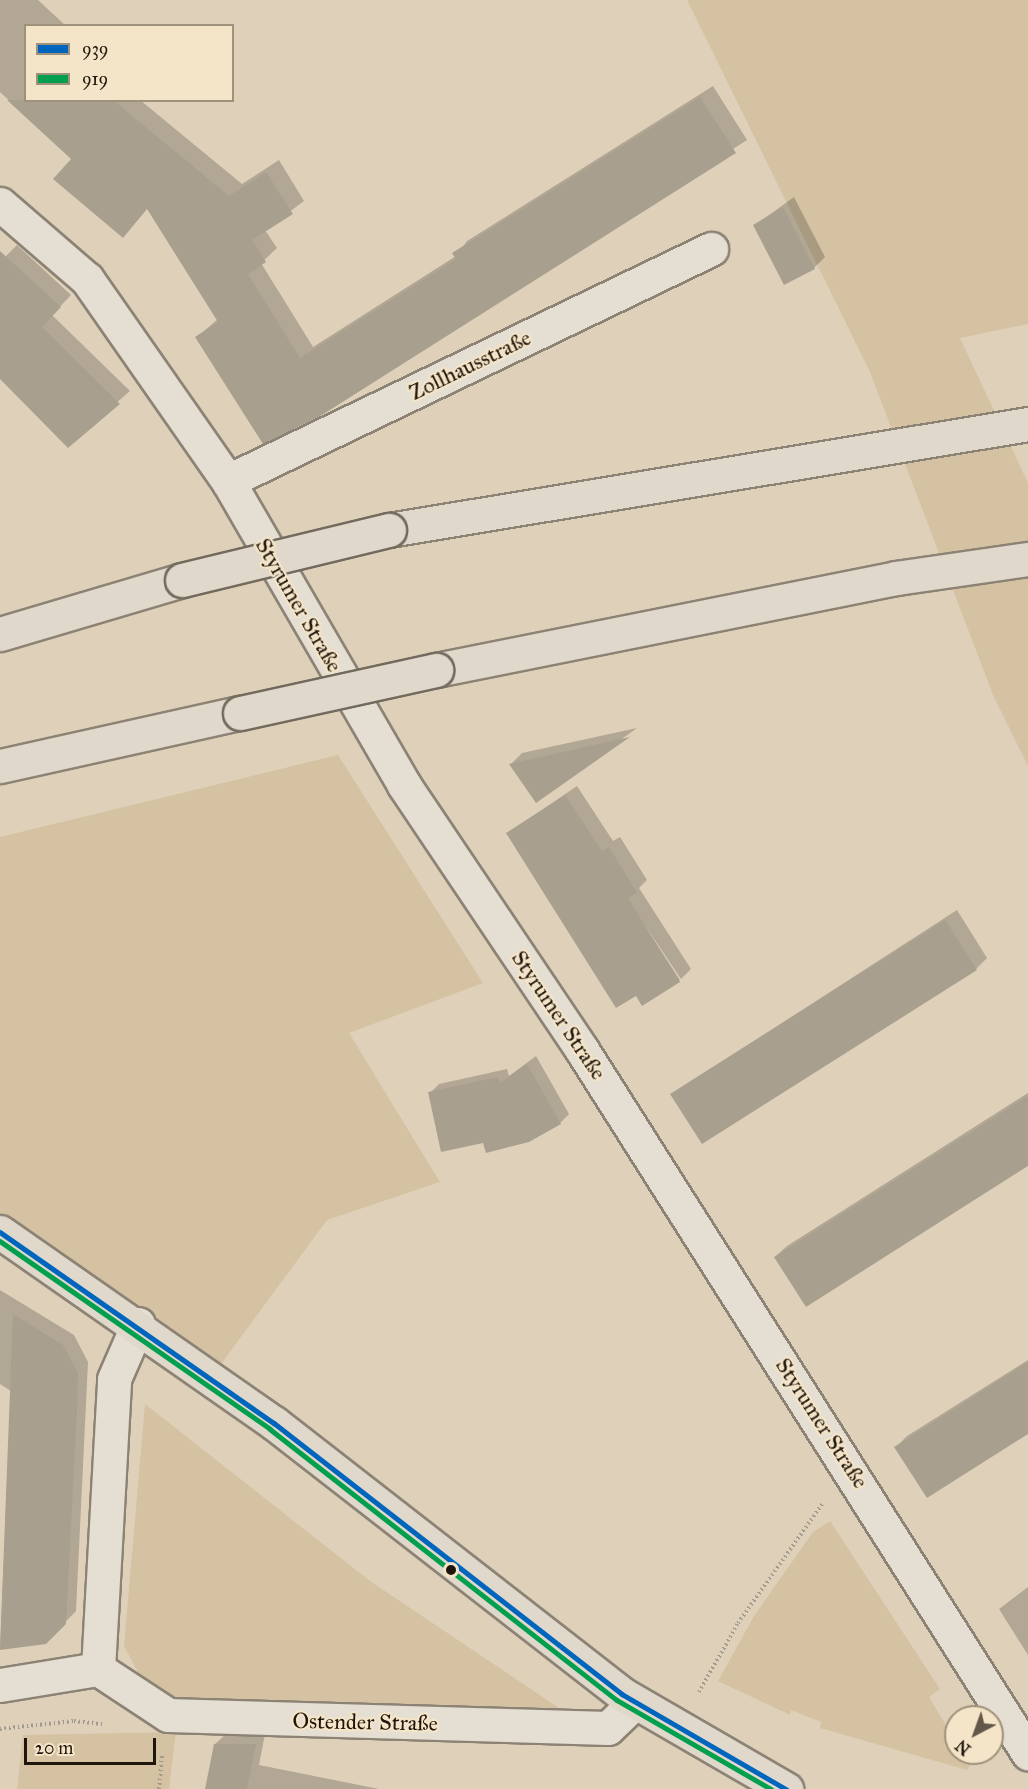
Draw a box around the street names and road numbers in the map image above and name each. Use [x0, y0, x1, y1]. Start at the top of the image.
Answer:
street label: Zollhausstraße [405, 324, 535, 406]
street label: Styrumer Straße [250, 533, 348, 677]
street label: Styrumer Straße [506, 945, 612, 1085]
street label: Styrumer Straße [770, 1353, 874, 1493]
street label: Ostender Straße [292, 1708, 438, 1736]

